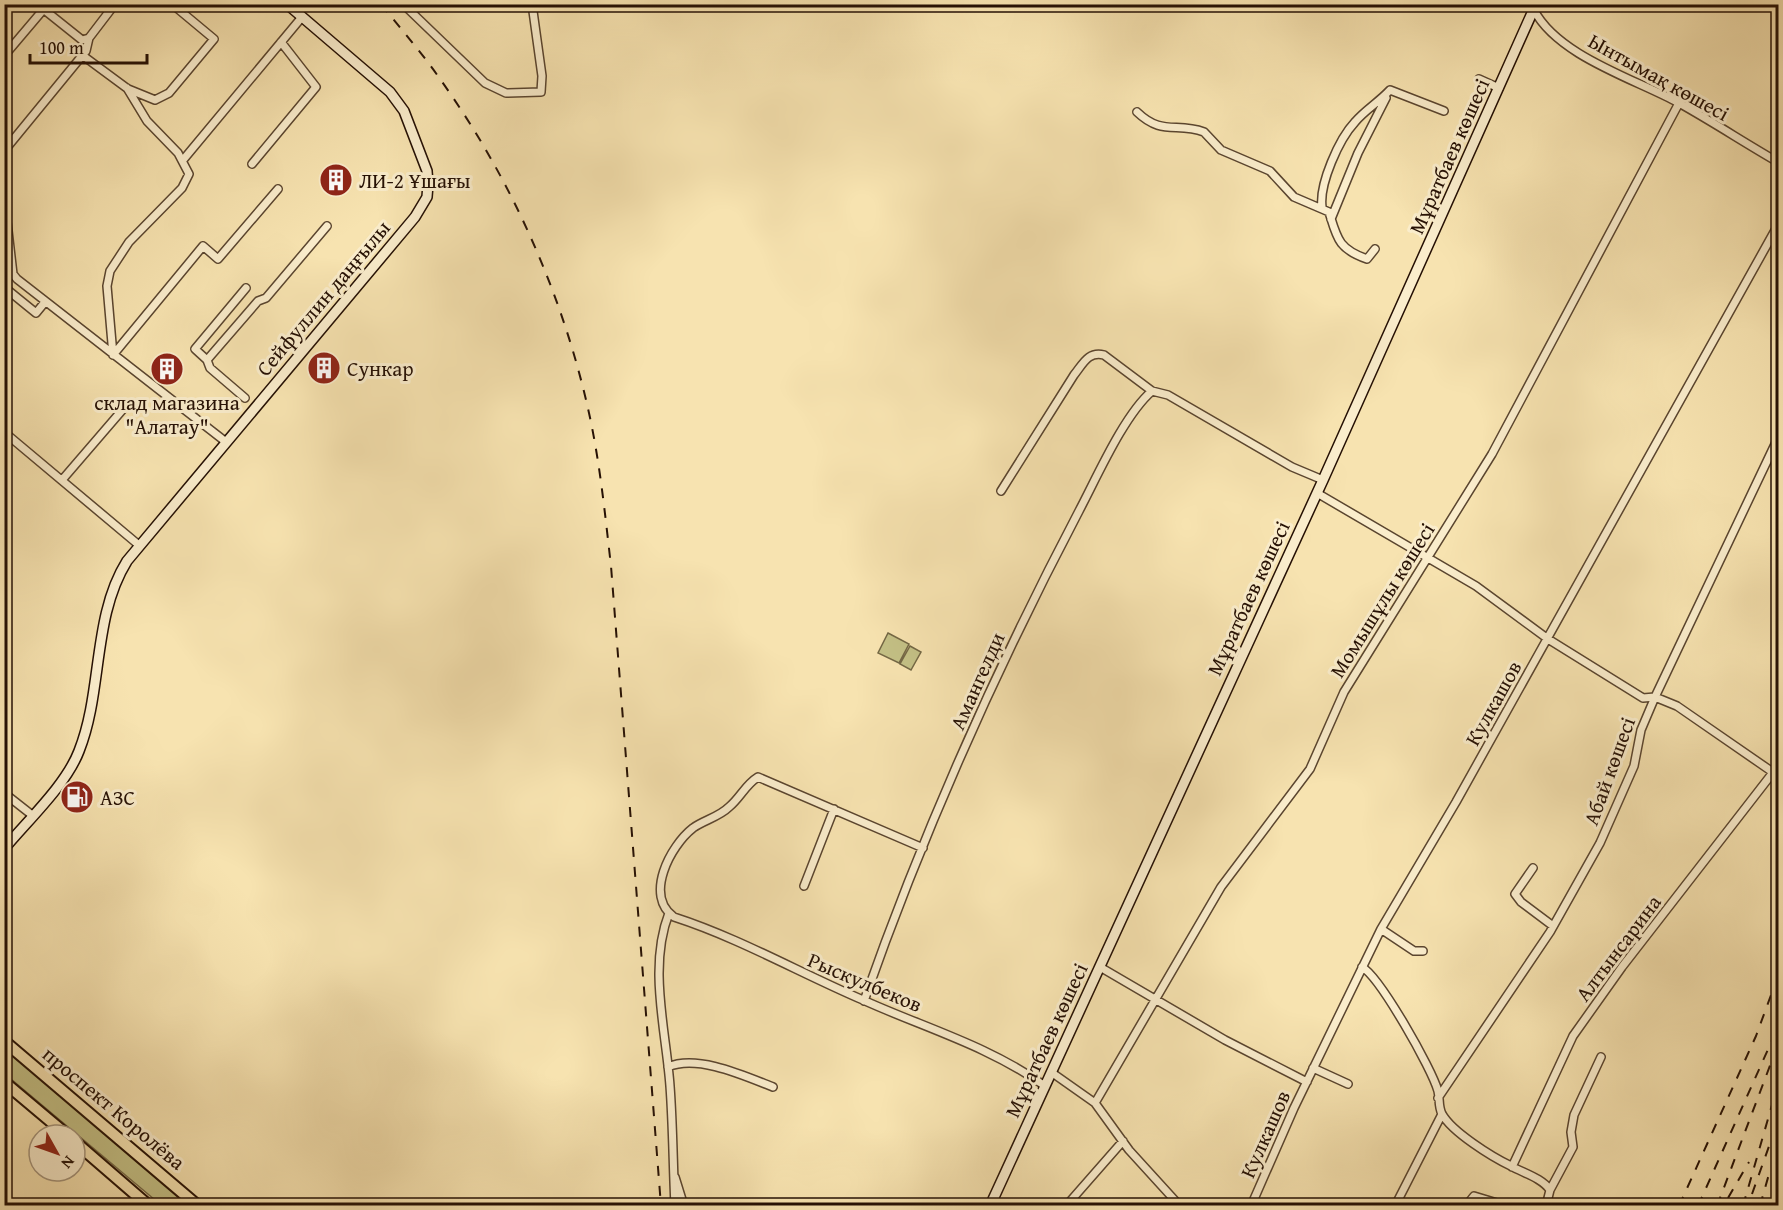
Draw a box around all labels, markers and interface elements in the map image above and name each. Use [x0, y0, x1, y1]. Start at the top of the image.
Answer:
street label: Ынтымақ көшесі [1583, 25, 1735, 129]
scale bar [30, 27, 147, 65]
text: 100 m [39, 34, 84, 61]
street label: Мұратбаев көшесі [1401, 73, 1497, 239]
building icon: ЛИ-2 Ұшағы [318, 162, 354, 198]
place label: ЛИ-2 Ұшағы [359, 165, 471, 196]
street label: Сейфуллин даңғылы [249, 213, 398, 383]
building icon: Сункар [306, 350, 342, 386]
building icon: склад магазина "Алатау" [149, 351, 185, 387]
place label: Сункар [347, 353, 414, 384]
place label: склад магазина "Алатау" [94, 387, 240, 442]
street label: Мұратбаев көшесі [1199, 516, 1297, 680]
street label: Момышұлы көшесі [1322, 516, 1442, 683]
street label: Амангелди [942, 627, 1012, 735]
street label: Кулкашов [1457, 655, 1529, 751]
street label: Абай көшесі [1575, 712, 1643, 830]
fuel station icon: АЗС [59, 779, 95, 815]
place label: АЗС [100, 782, 135, 813]
street label: Алтынсарина [1568, 888, 1668, 1008]
street label: Рыскулбеков [803, 944, 927, 1020]
street label: Мұратбаев көшесі [997, 958, 1095, 1122]
street label: проспект Королёва [36, 1039, 192, 1177]
street label: Кулкашов [1232, 1085, 1298, 1183]
north arrow [27, 1123, 87, 1183]
text: N [56, 1151, 81, 1175]

